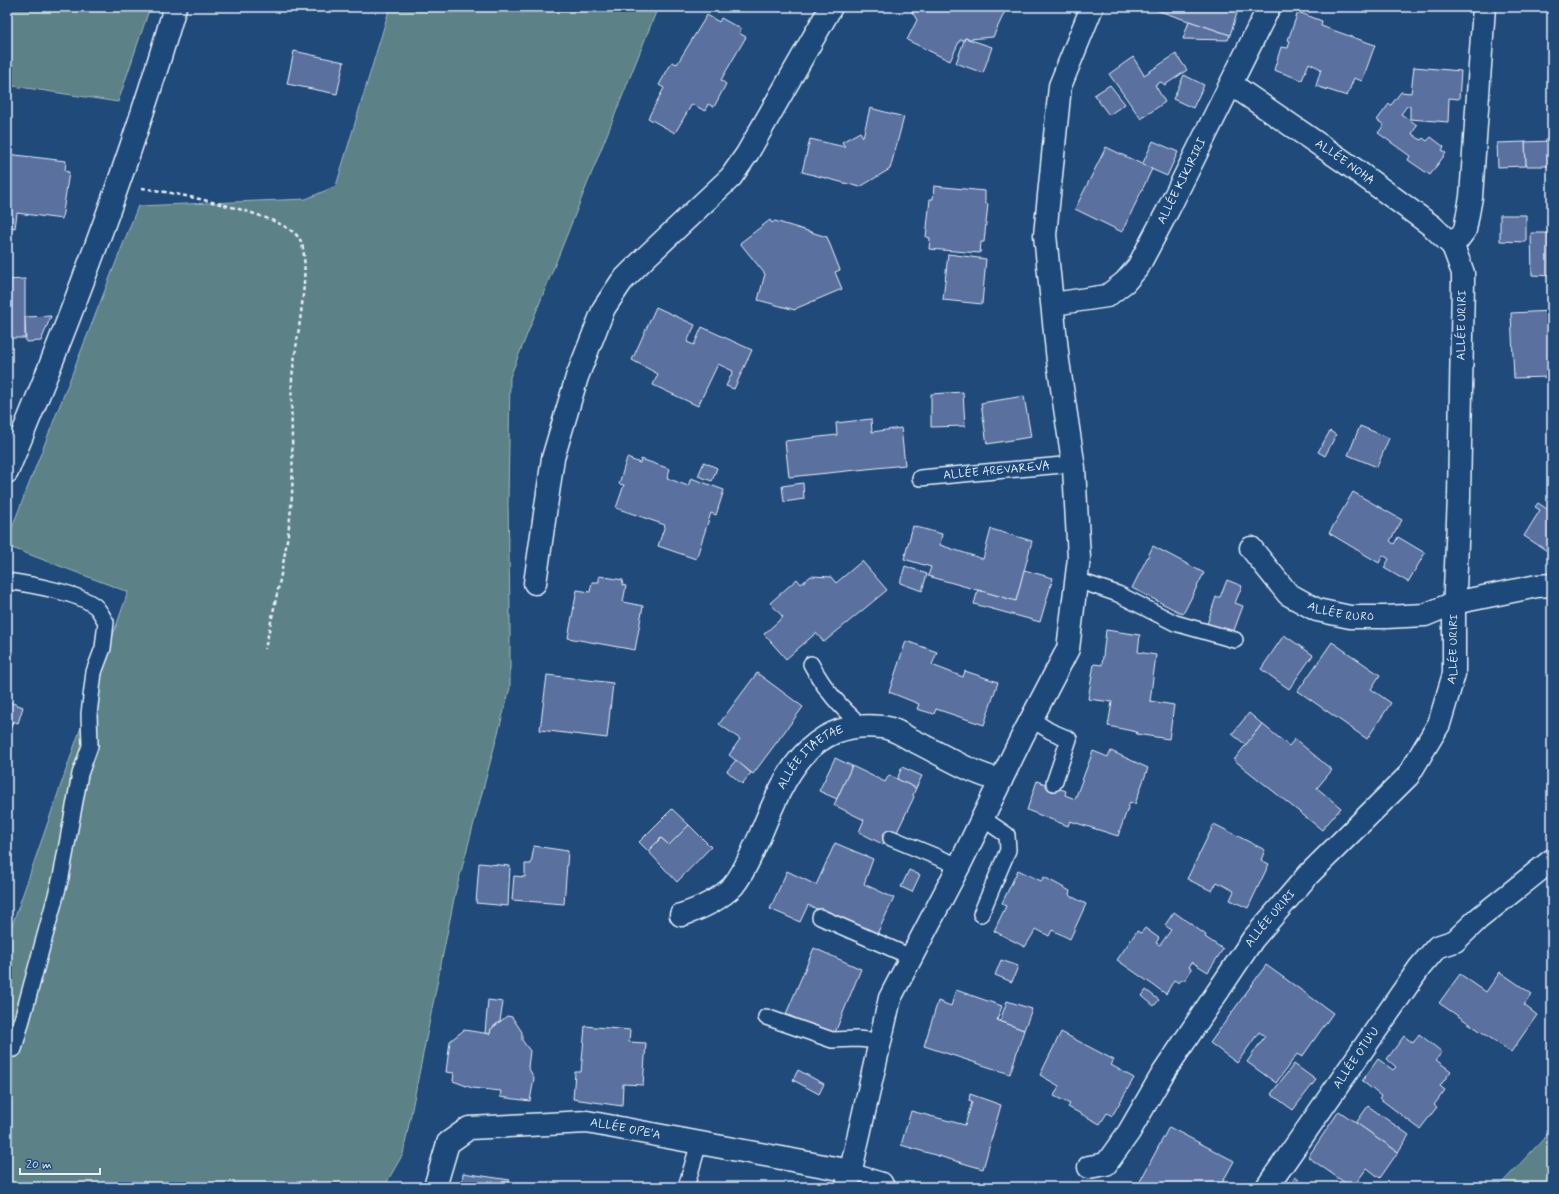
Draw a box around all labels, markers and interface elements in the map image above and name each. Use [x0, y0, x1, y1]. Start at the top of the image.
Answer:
street label: ALLÉE KIKIRIRI [1154, 135, 1211, 227]
street label: ALLÉE NOHA [1312, 136, 1377, 189]
street label: ALLÉE URIRI [1454, 290, 1471, 361]
street label: ALLÉE AREVAREVA [943, 458, 1051, 484]
street label: ALLÉE RURO [1304, 598, 1374, 625]
street label: ALLÉE URIRI [1443, 614, 1462, 686]
street label: ALLÉE ITAETAE [774, 722, 845, 792]
street label: ALLÉE URIRI [1242, 887, 1300, 950]
street label: ALLÉE OTU'U [1330, 1024, 1384, 1092]
street label: ALLÉE OPE'A [589, 1115, 662, 1144]
scale bar [20, 1150, 100, 1176]
text: 20 m [26, 1157, 52, 1173]

